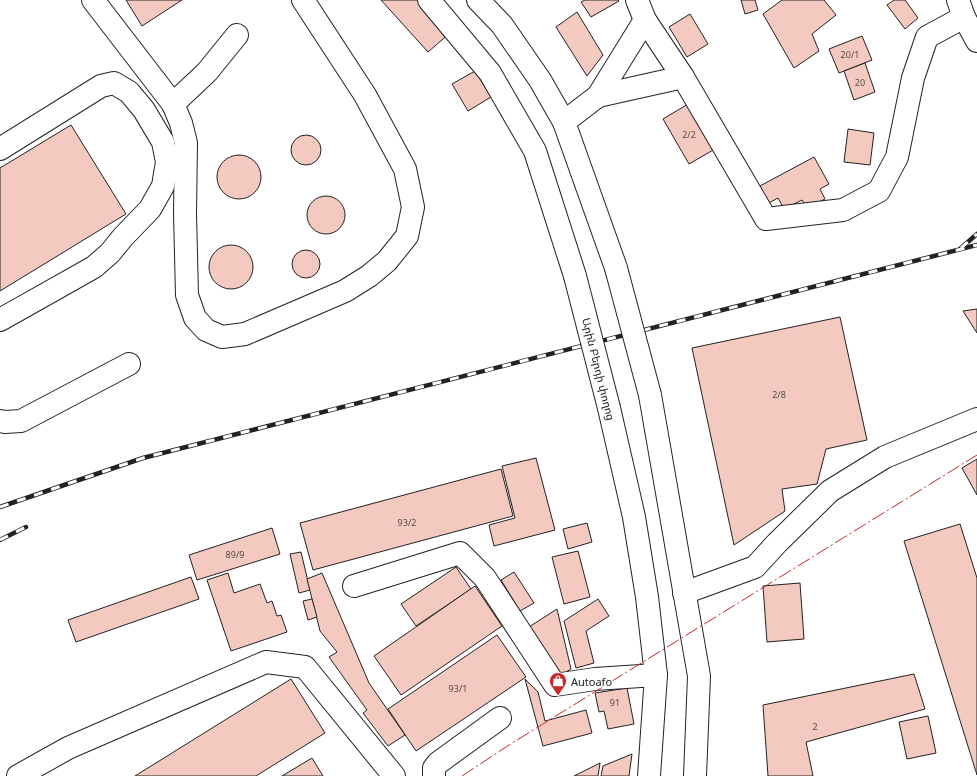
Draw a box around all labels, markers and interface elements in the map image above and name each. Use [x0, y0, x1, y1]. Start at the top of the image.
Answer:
house number: 20/1 [841, 48, 859, 61]
house number: 20 [855, 76, 865, 89]
house number: 2/2 [682, 128, 696, 141]
street label: Արին Բերդի փողոց [579, 316, 619, 422]
house number: 2/8 [772, 388, 786, 401]
house number: 93/2 [398, 516, 416, 529]
house number: 89/9 [226, 548, 244, 561]
shop icon: Autoafo [548, 671, 568, 696]
place label: Autoafo [571, 674, 612, 689]
house number: 93/1 [449, 682, 467, 695]
house number: 91 [610, 696, 620, 709]
house number: 2 [812, 720, 818, 733]

